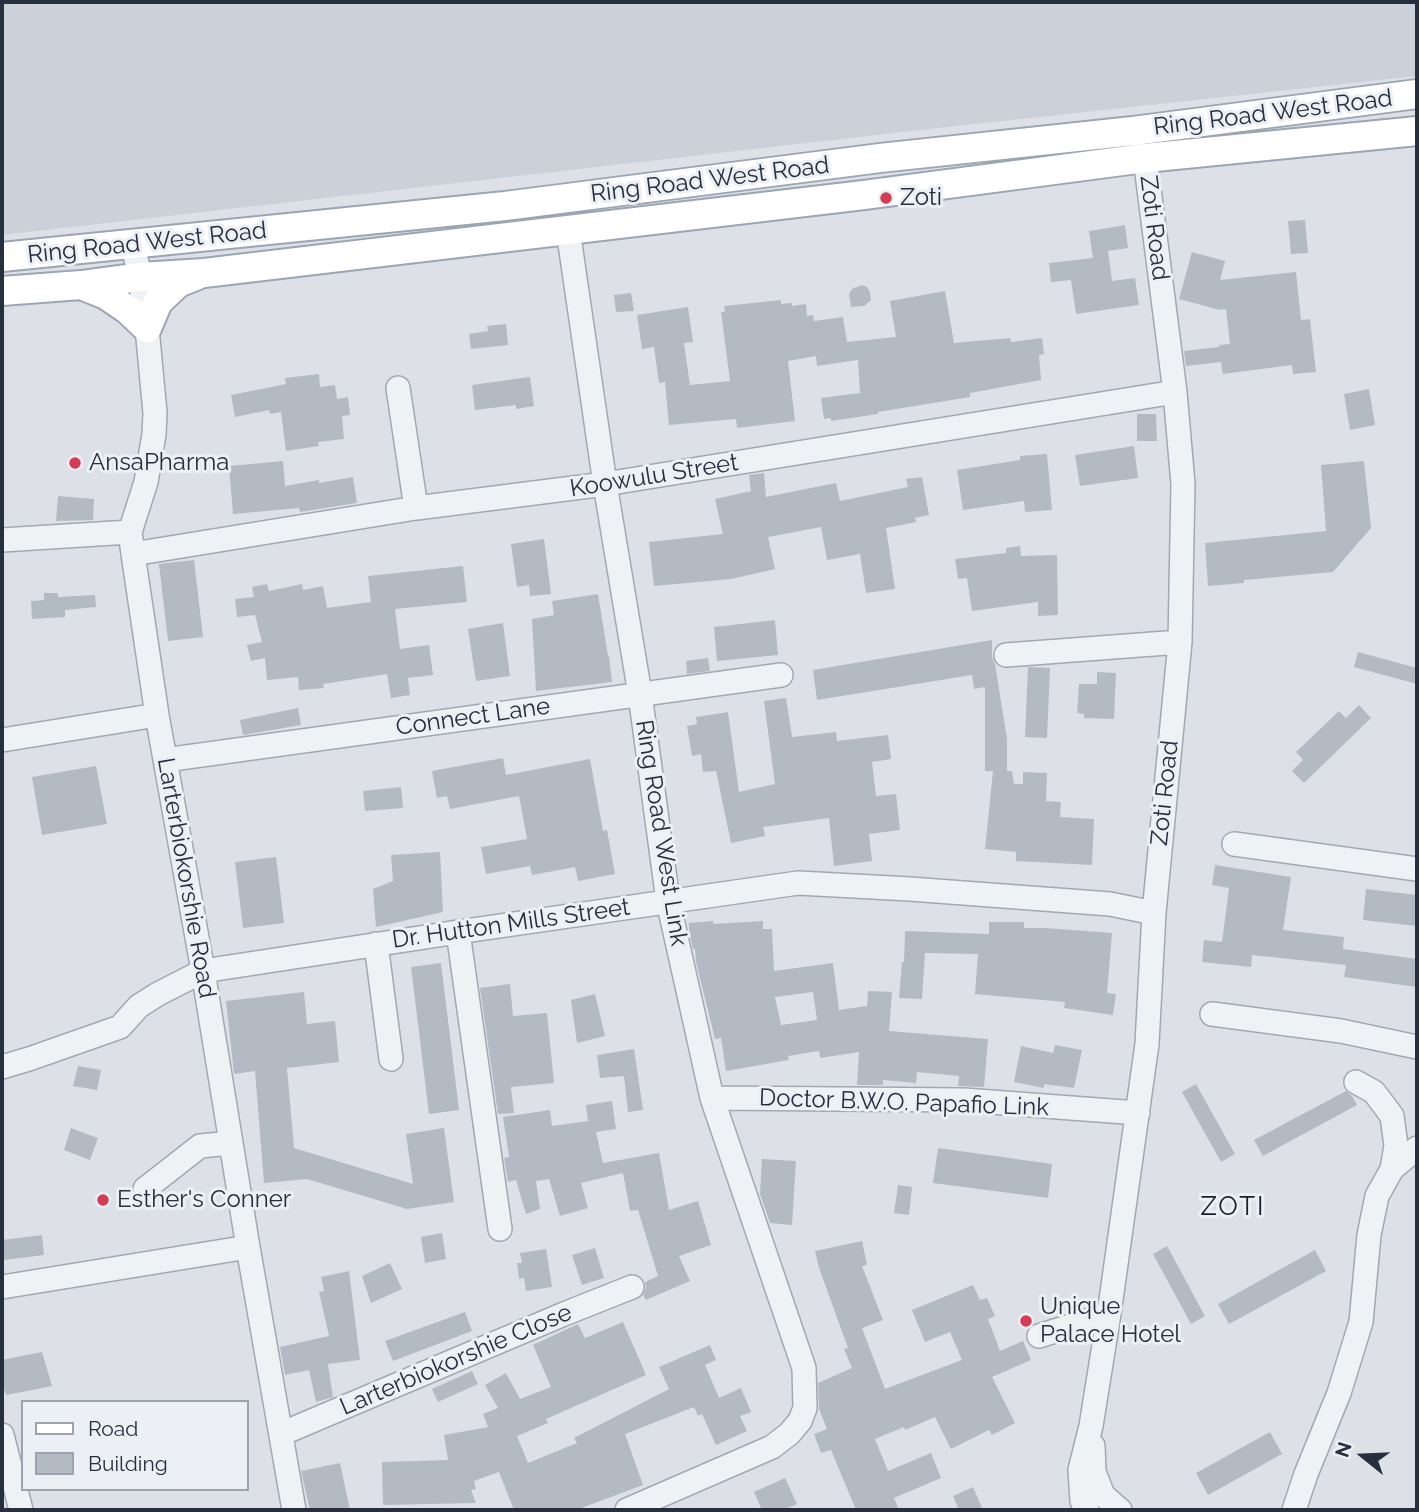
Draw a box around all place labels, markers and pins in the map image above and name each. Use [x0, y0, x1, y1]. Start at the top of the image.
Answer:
place label: Zoti [900, 184, 942, 212]
marker: Zoti [878, 190, 894, 206]
place label: AnsaPharma [89, 449, 229, 477]
marker: AnsaPharma [67, 455, 83, 471]
place label: Esther's Conner [117, 1186, 291, 1214]
marker: Esther's Conner [95, 1192, 111, 1208]
place label: Unique Palace Hotel [1040, 1293, 1181, 1349]
marker: Unique Palace Hotel [1018, 1313, 1034, 1329]

